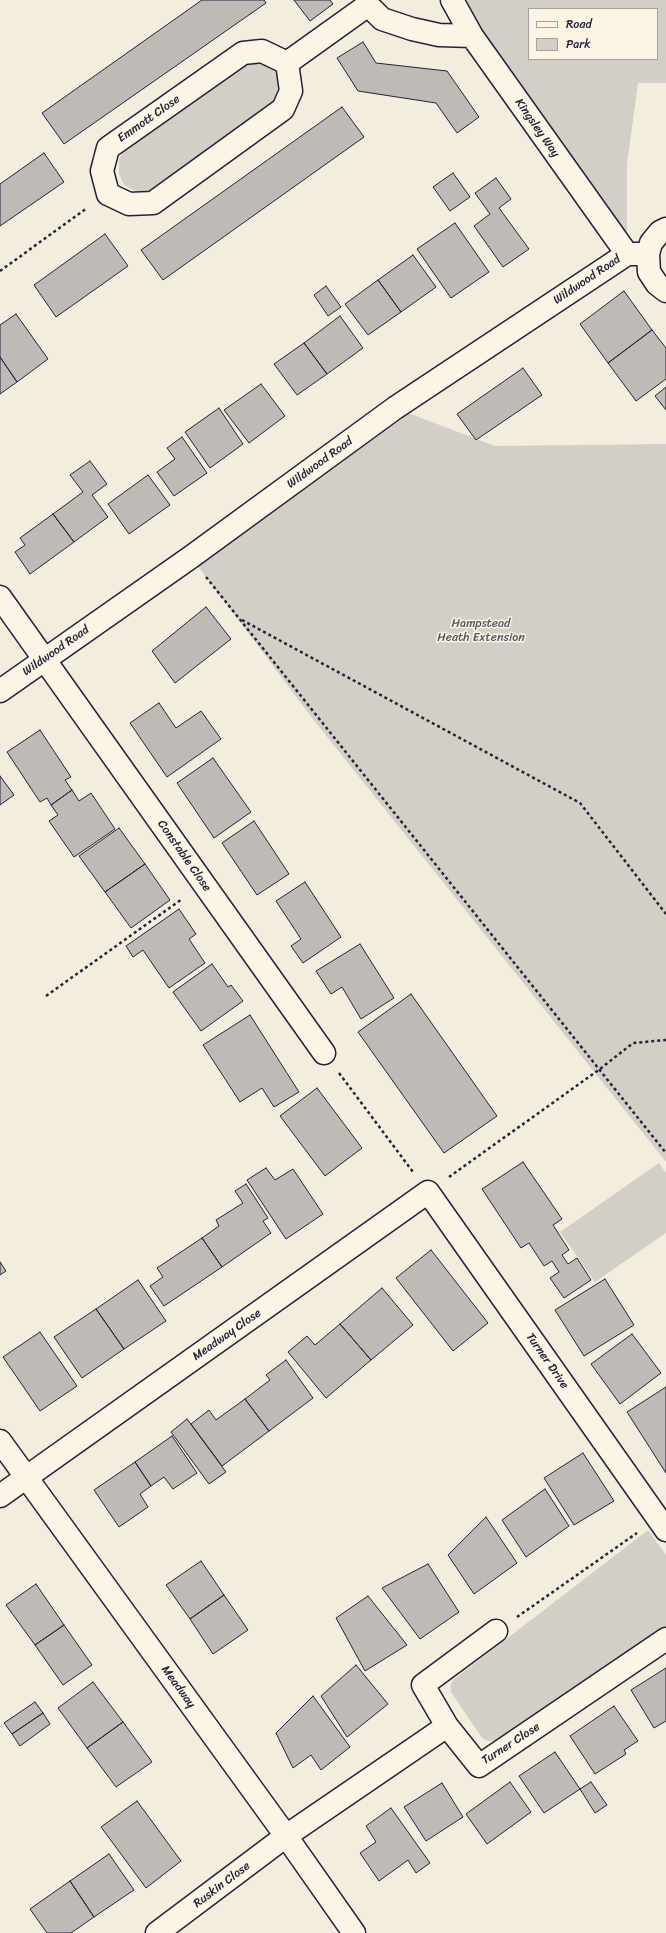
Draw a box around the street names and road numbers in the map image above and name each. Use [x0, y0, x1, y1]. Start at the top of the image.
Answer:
street label: Emmott Close [115, 92, 183, 146]
street label: Kingsley Way [511, 96, 563, 160]
street label: Wildwood Road [551, 252, 623, 308]
street label: Wildwood Road [284, 434, 356, 492]
street label: Wildwood Road [20, 623, 92, 679]
street label: Constable Close [154, 817, 214, 895]
street label: Meadway Close [190, 1306, 264, 1364]
street label: Turner Drive [523, 1330, 571, 1392]
street label: Meadway [158, 1663, 198, 1711]
street label: Turner Close [479, 1720, 543, 1768]
street label: Ruskin Close [191, 1859, 253, 1911]

